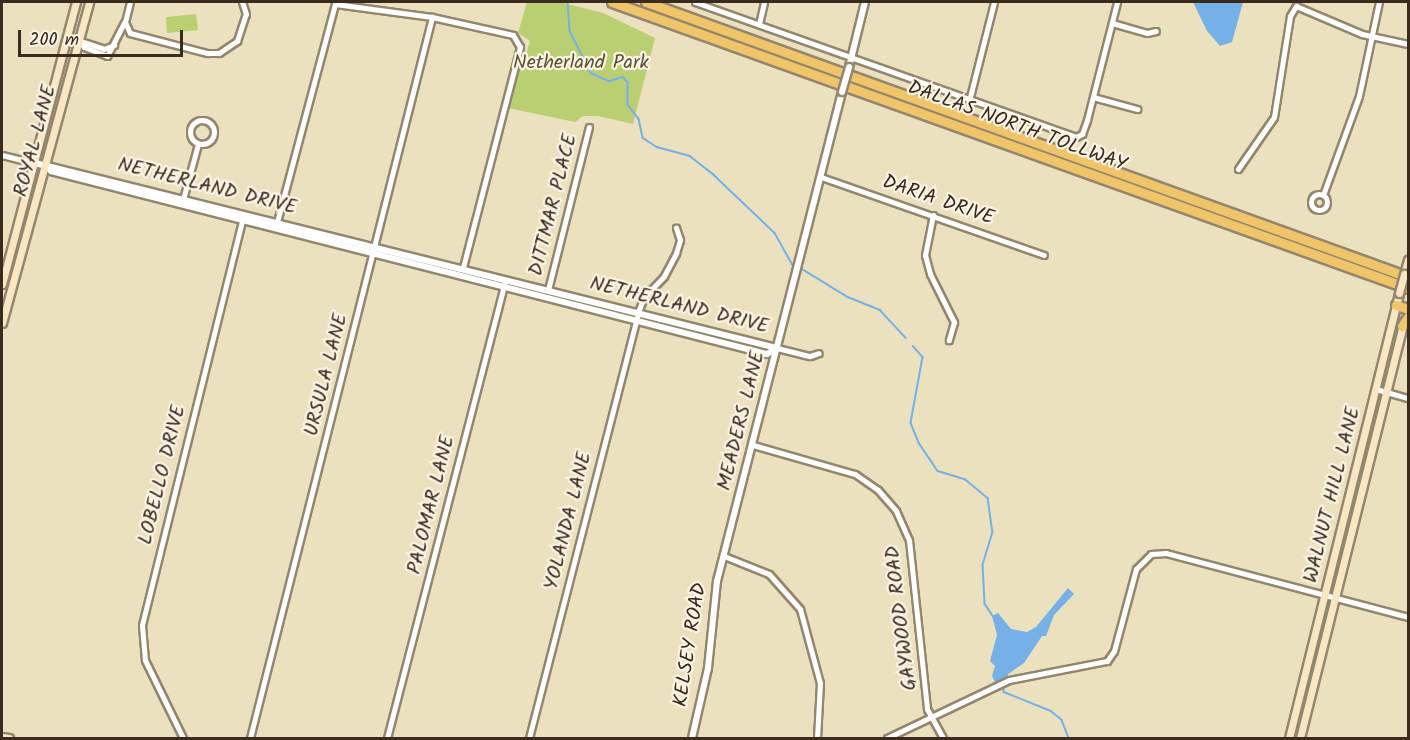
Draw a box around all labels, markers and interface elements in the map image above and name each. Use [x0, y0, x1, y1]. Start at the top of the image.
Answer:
scale bar [21, 18, 186, 56]
text: 200 m [29, 26, 79, 55]
park label: Netherland Park [513, 51, 649, 75]
street label: DALLAS NORTH TOLLWAY [904, 76, 1130, 178]
street label: ROYAL LANE [10, 82, 62, 200]
street label: DITTMAR PLACE [525, 131, 583, 279]
street label: NETHERLAND DRIVE [115, 153, 299, 221]
street label: DARIA DRIVE [879, 171, 997, 231]
street label: NETHERLAND DRIVE [587, 272, 771, 340]
street label: URSULA LANE [300, 311, 354, 439]
street label: MEADERS LANE [713, 349, 771, 493]
street label: LOBELLO DRIVE [134, 403, 192, 547]
street label: WALNUT HILL LANE [1299, 404, 1367, 586]
street label: PALOMAR LANE [403, 433, 461, 577]
street label: YOLANDA LANE [540, 449, 598, 593]
street label: GAYWOOD ROAD [881, 544, 923, 692]
street label: KELSEY ROAD [669, 581, 713, 709]

